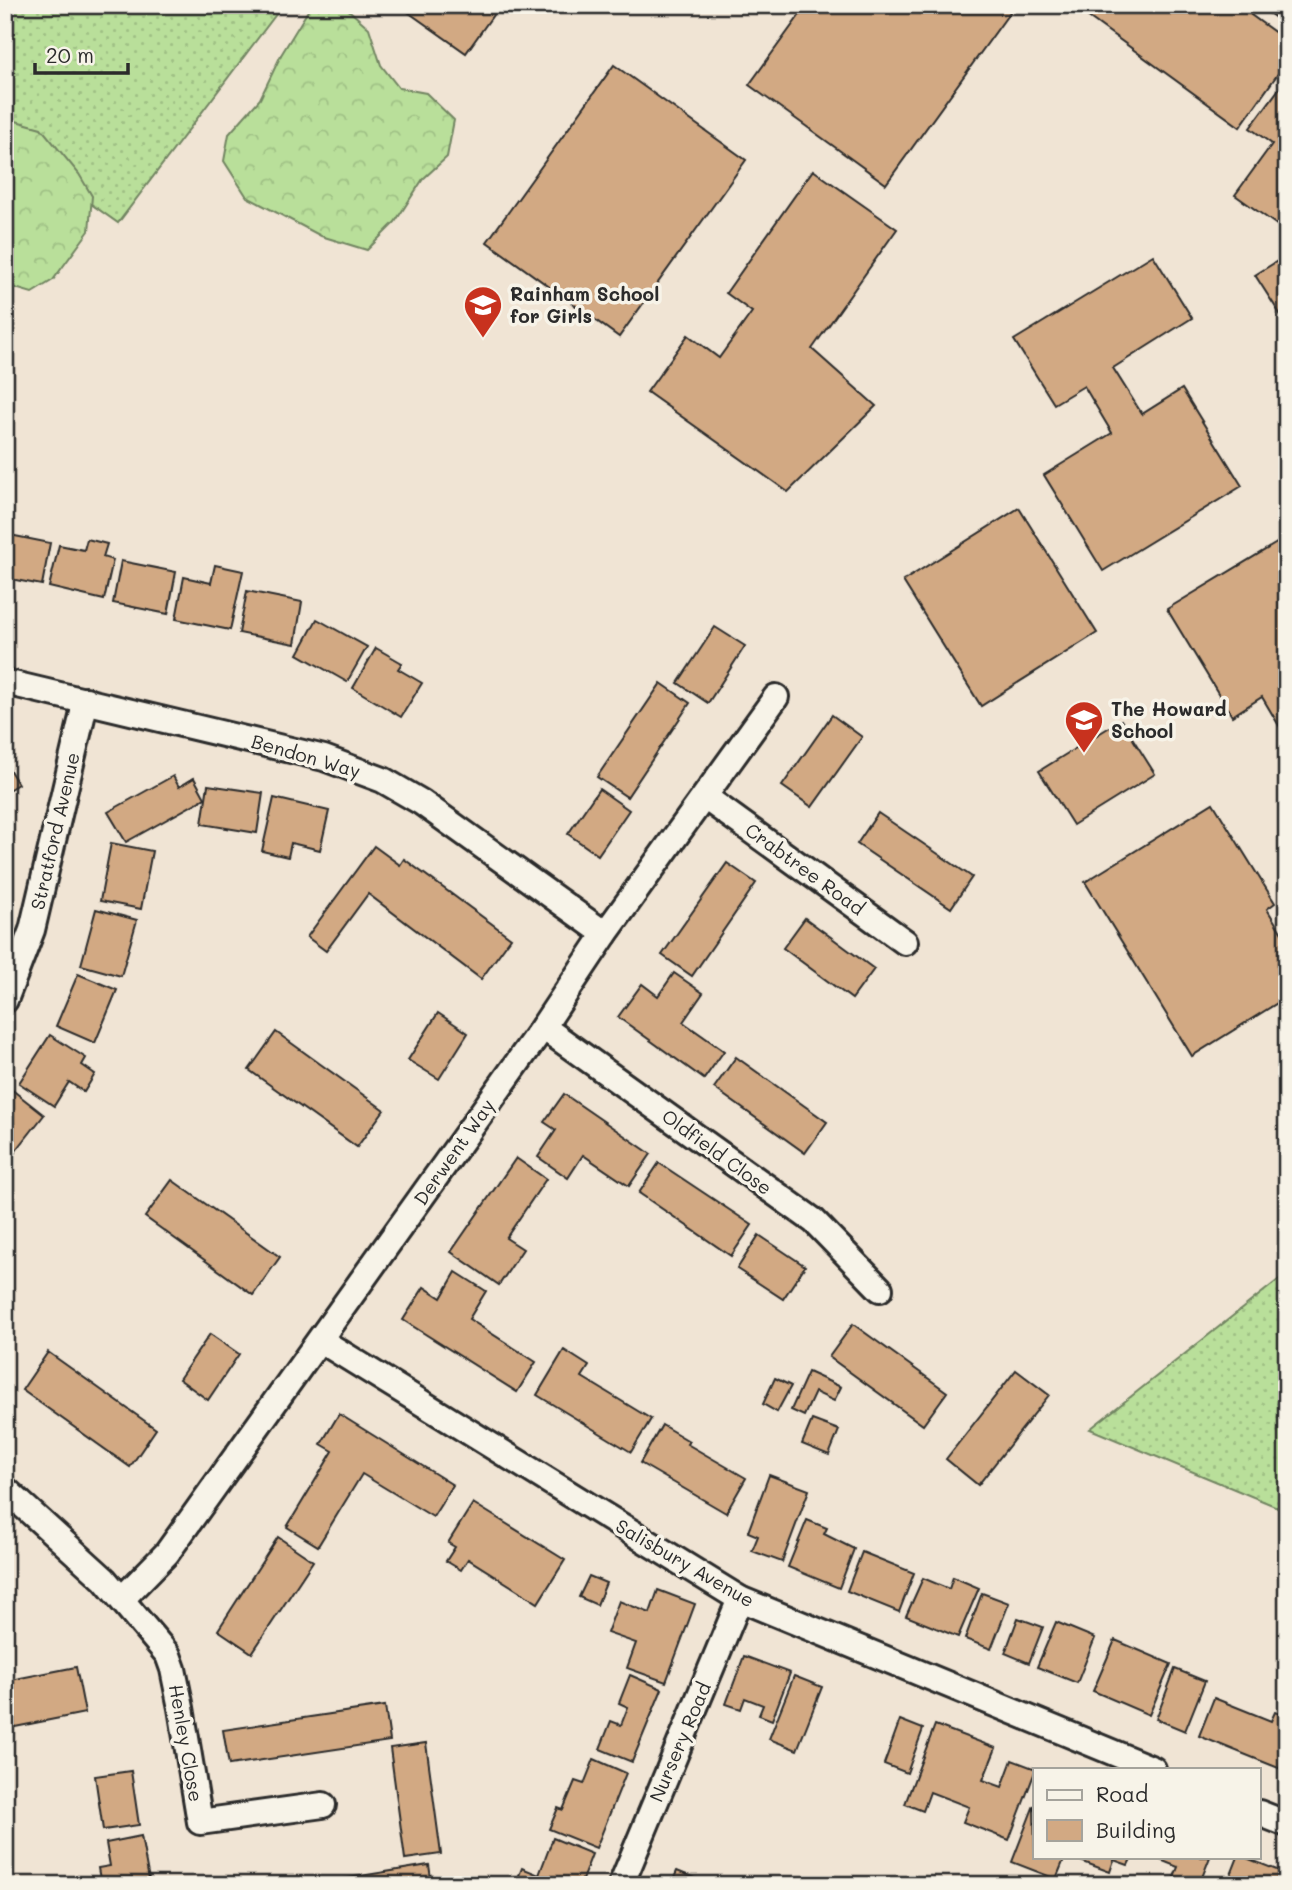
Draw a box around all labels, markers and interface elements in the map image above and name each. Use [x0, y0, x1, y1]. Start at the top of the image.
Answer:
scale bar [35, 32, 128, 76]
text: 20 m [46, 41, 94, 68]
place label: Rainham School for Girls [510, 281, 659, 328]
school or university icon: Rainham School for Girls [462, 284, 504, 339]
place label: The Howard School [1111, 696, 1226, 743]
school or university icon: The Howard School [1063, 699, 1105, 754]
street label: Bendon Way [249, 728, 364, 783]
street label: Stratford Avenue [24, 750, 85, 912]
street label: Crabtree Road [741, 817, 870, 920]
street label: Derwent Way [408, 1094, 499, 1210]
street label: Oldfield Close [657, 1103, 777, 1200]
street label: Salisbury Avenue [611, 1513, 759, 1612]
street label: Nursery Road [643, 1678, 716, 1806]
street label: Henley Close [164, 1682, 209, 1804]
legend [1033, 1768, 1260, 1858]
text: Road [1096, 1780, 1148, 1807]
text: Building [1096, 1816, 1176, 1843]

